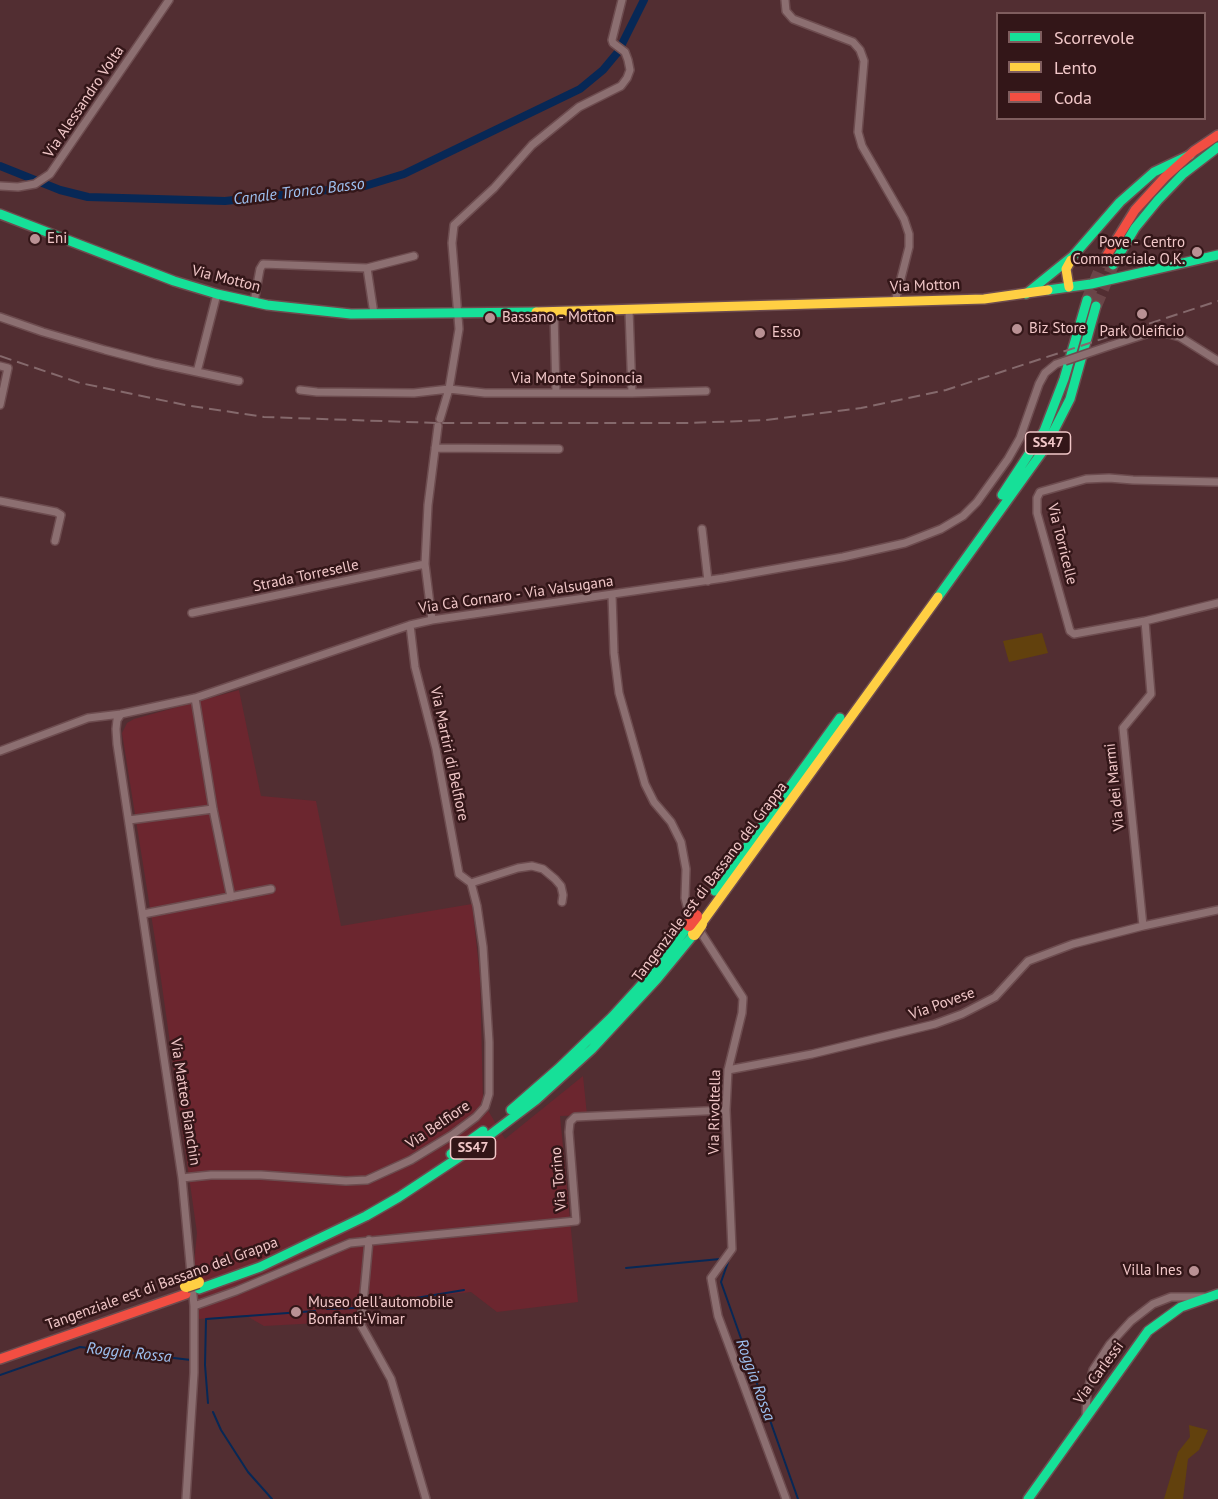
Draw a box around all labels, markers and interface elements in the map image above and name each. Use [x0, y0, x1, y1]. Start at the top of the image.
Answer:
legend [996, 12, 1206, 120]
text: Scorrevole [1054, 26, 1134, 49]
street label: Via Alessandro Volta [40, 43, 128, 161]
text: Lento [1054, 56, 1097, 79]
text: Coda [1054, 86, 1092, 109]
water label: Canale Tronco Basso [232, 174, 366, 210]
place label: Eni [47, 230, 67, 248]
marker: Eni [28, 232, 42, 246]
place label: Pove - Centro Commerciale O.K. [1072, 234, 1185, 269]
marker: Pove - Centro Commerciale O.K. [1190, 245, 1204, 259]
street label: Via Motton [190, 262, 262, 296]
street label: Via Motton [890, 276, 960, 296]
marker: Park Oleificio [1135, 307, 1149, 321]
place label: Bassano - Motton [502, 309, 614, 327]
marker: Bassano - Motton [483, 311, 497, 325]
place label: Biz Store [1029, 320, 1086, 338]
marker: Biz Store [1010, 322, 1024, 336]
place label: Park Oleificio [1100, 323, 1184, 341]
place label: Esso [772, 324, 801, 342]
marker: Esso [753, 326, 767, 340]
street label: Via Monte Spinoncia [511, 370, 643, 388]
road number: SS47 [1026, 432, 1070, 454]
street label: Via Torricelle [1043, 502, 1081, 586]
street label: Strada Torreselle [251, 556, 361, 596]
street label: Via Cà Cornaro - Via Valsugana [417, 572, 615, 618]
street label: Via Martiri di Belfiore [426, 685, 472, 823]
street label: Via dei Marmi [1101, 742, 1129, 832]
street label: Tangenziale est di Bassano del Grappa [629, 779, 791, 985]
street label: Via Povese [907, 984, 977, 1024]
street label: Via Matteo Bianchin [166, 1037, 204, 1167]
street label: Via Rivoltella [705, 1069, 725, 1155]
street label: Via Belfiore [402, 1097, 474, 1153]
road number: SS47 [450, 1137, 496, 1159]
street label: Via Torino [547, 1146, 571, 1212]
street label: Tangenziale est di Bassano del Grappa [44, 1234, 280, 1334]
place label: Villa Ines [1123, 1262, 1182, 1280]
marker: Villa Ines [1187, 1264, 1201, 1278]
place label: Museo dell'automobile Bonfanti-Vimar [308, 1294, 453, 1329]
marker: Museo dell'automobile Bonfanti-Vimar [289, 1305, 303, 1319]
water label: Roggia Rossa [731, 1336, 779, 1424]
street label: Via Carlessi [1070, 1338, 1128, 1408]
water label: Roggia Rossa [85, 1339, 173, 1367]

